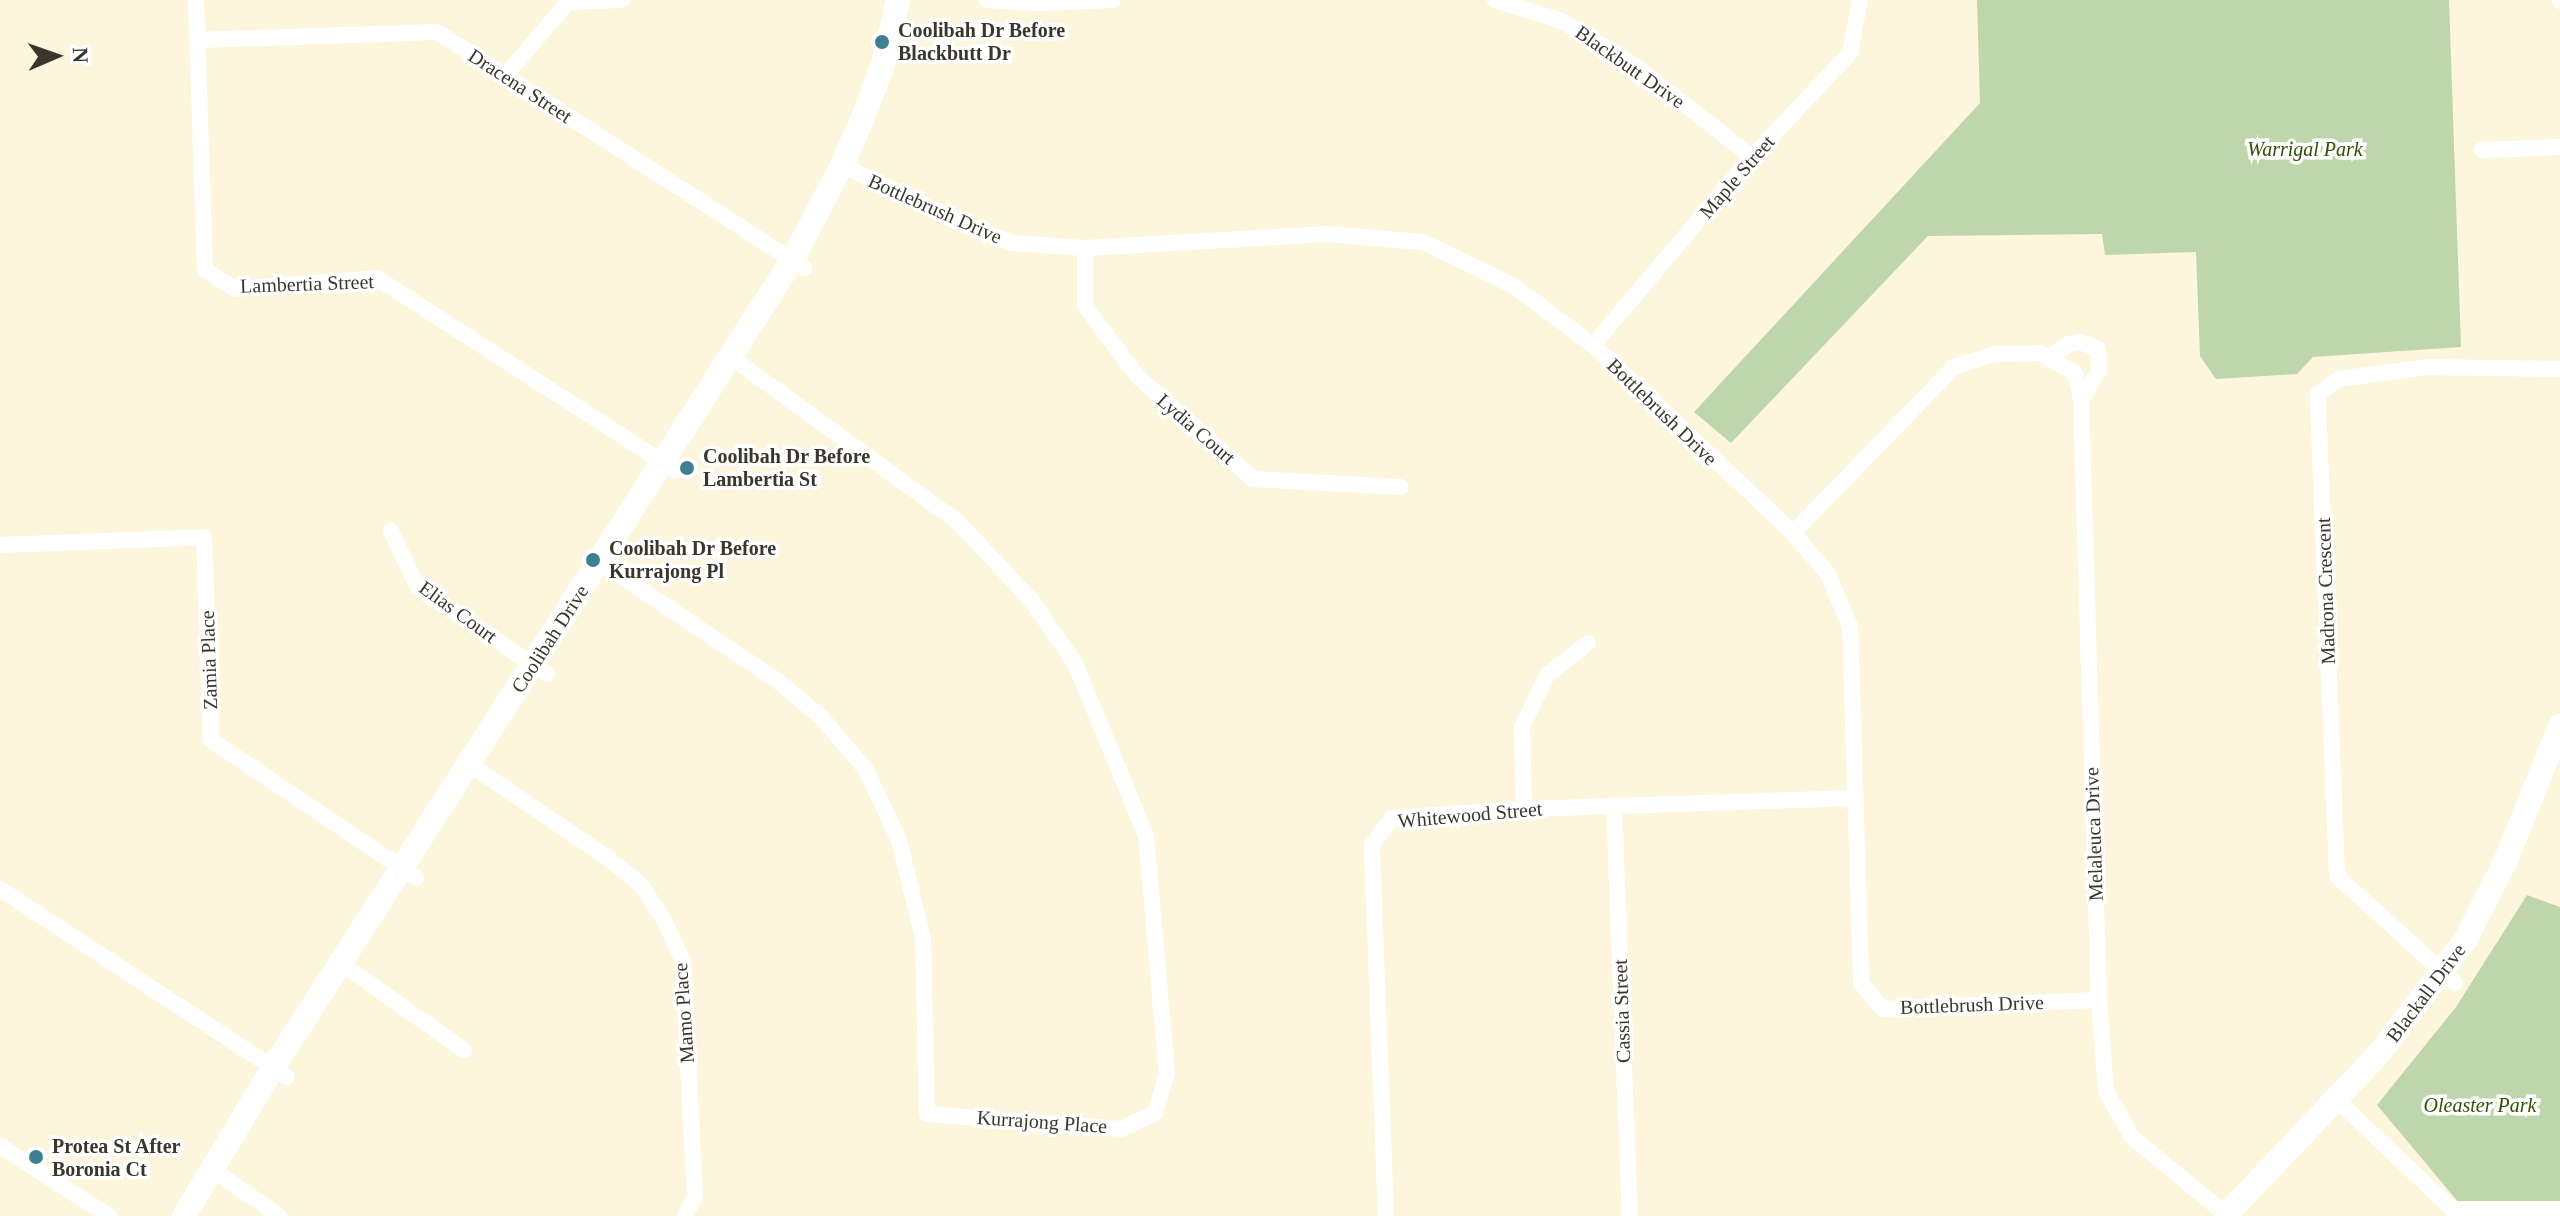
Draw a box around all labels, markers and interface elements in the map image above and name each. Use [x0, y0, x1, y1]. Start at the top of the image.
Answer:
north arrow [16, 16, 96, 96]
place label: Coolibah Dr Before Blackbutt Dr [898, 18, 1065, 65]
street label: Blackbutt Drive [1571, 20, 1689, 114]
marker: Coolibah Dr Before Blackbutt Dr [873, 33, 891, 51]
street label: Dracena Street [464, 44, 576, 128]
text: N [68, 47, 93, 64]
street label: Maple Street [1694, 130, 1780, 224]
park label: Warrigal Park [2247, 137, 2363, 161]
street label: Bottlebrush Drive [864, 169, 1006, 249]
street label: Lambertia Street [240, 270, 374, 298]
street label: Bottlebrush Drive [1602, 353, 1722, 471]
street label: Lydia Court [1152, 388, 1240, 470]
place label: Coolibah Dr Before Lambertia St [703, 444, 870, 491]
marker: Coolibah Dr Before Lambertia St [678, 459, 696, 477]
street label: Madrona Crescent [2311, 517, 2341, 665]
place label: Coolibah Dr Before Kurrajong Pl [609, 536, 776, 583]
marker: Coolibah Dr Before Kurrajong Pl [584, 551, 602, 569]
street label: Elias Court [414, 576, 502, 648]
street label: Coolibah Drive [506, 581, 594, 697]
street label: Zamia Place [195, 610, 223, 710]
street label: Melaleuca Drive [2080, 767, 2108, 901]
street label: Whitewood Street [1397, 797, 1543, 833]
street label: Blackall Drive [2381, 939, 2471, 1047]
street label: Cassia Street [1608, 959, 1636, 1063]
street label: Mamo Place [669, 962, 699, 1064]
street label: Bottlebrush Drive [1900, 990, 2044, 1020]
park label: Oleaster Park [2424, 1093, 2536, 1117]
street label: Kurrajong Place [976, 1105, 1108, 1139]
place label: Protea St After Boronia Ct [52, 1134, 182, 1181]
marker: Protea St After Boronia Ct [27, 1148, 45, 1166]

